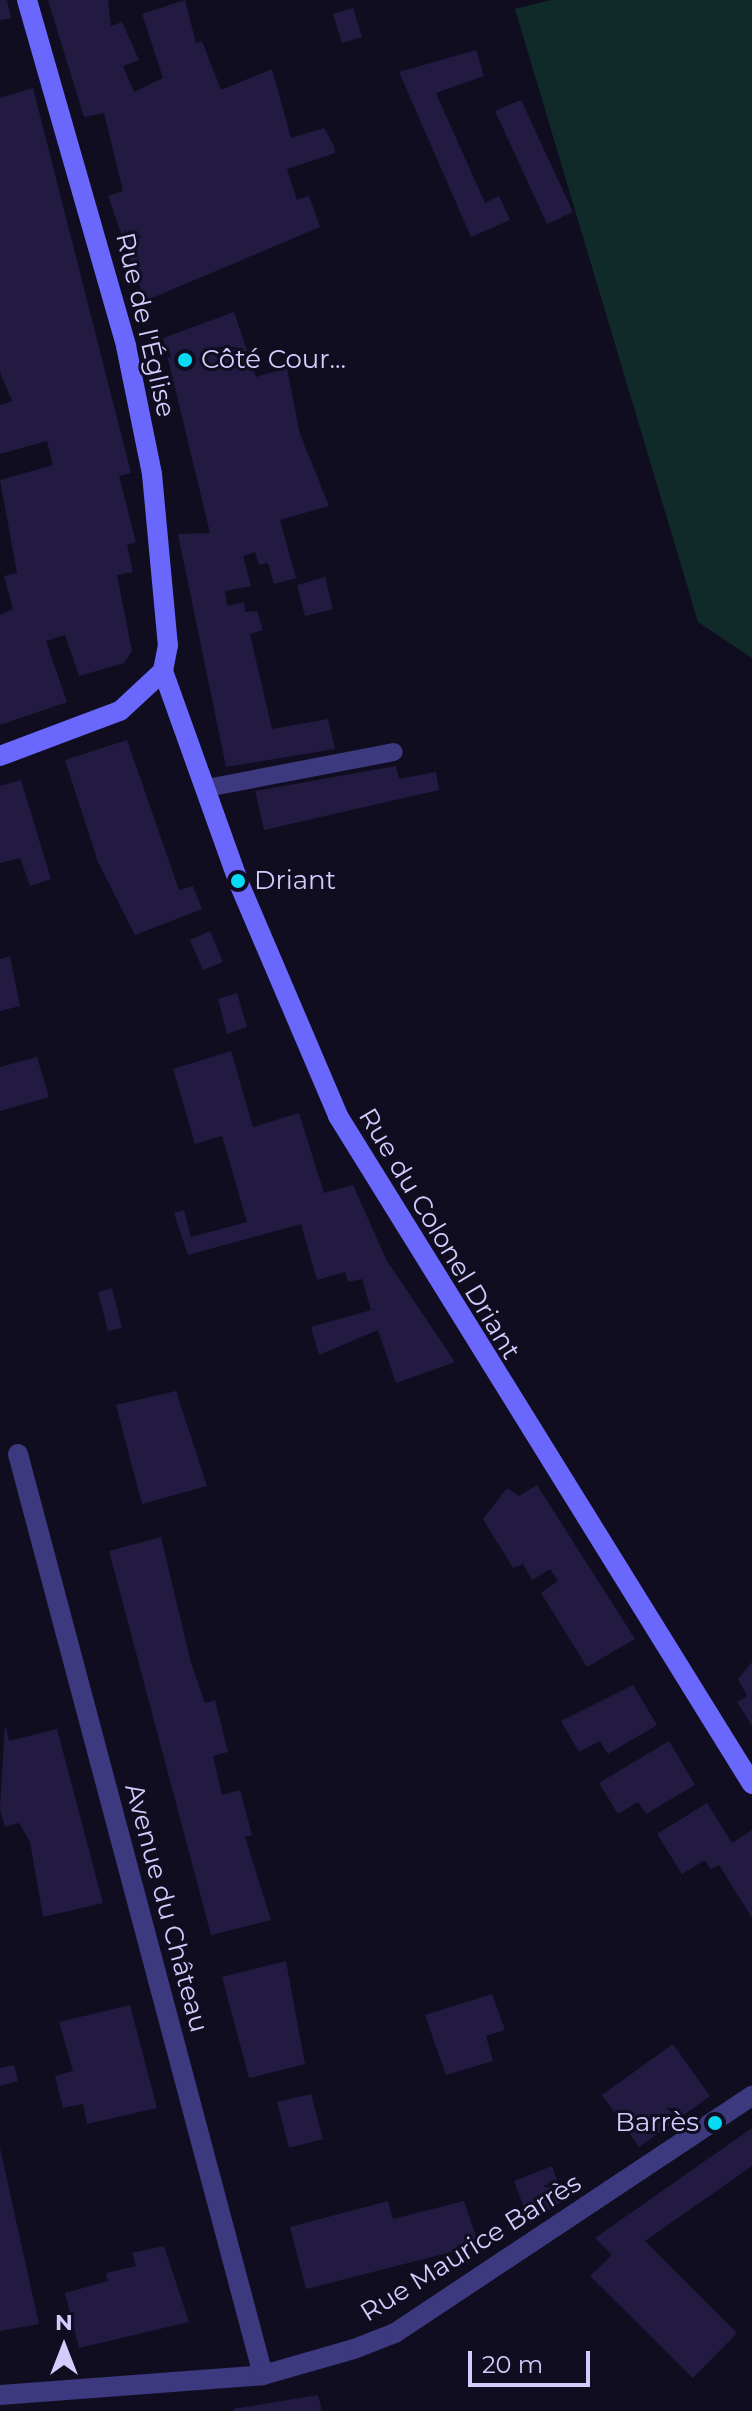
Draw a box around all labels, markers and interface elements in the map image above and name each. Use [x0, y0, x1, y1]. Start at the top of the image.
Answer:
street label: Rue de l'Église [109, 230, 181, 420]
place label: Côté Cour... [201, 344, 346, 376]
marker: Côté Cour... [176, 351, 194, 369]
place label: Driant [254, 865, 336, 897]
marker: Driant [229, 872, 247, 890]
street label: Rue du Colonel Driant [352, 1103, 526, 1365]
street label: Avenue du Château [118, 1780, 214, 2036]
place label: Barrès [615, 2107, 699, 2139]
marker: Barrès [706, 2114, 724, 2132]
street label: Rue Maurice Barrès [355, 2167, 587, 2329]
north arrow [24, 2307, 104, 2387]
text: N [55, 2309, 73, 2336]
scale bar [472, 2335, 594, 2385]
text: 20 m [482, 2350, 543, 2379]

